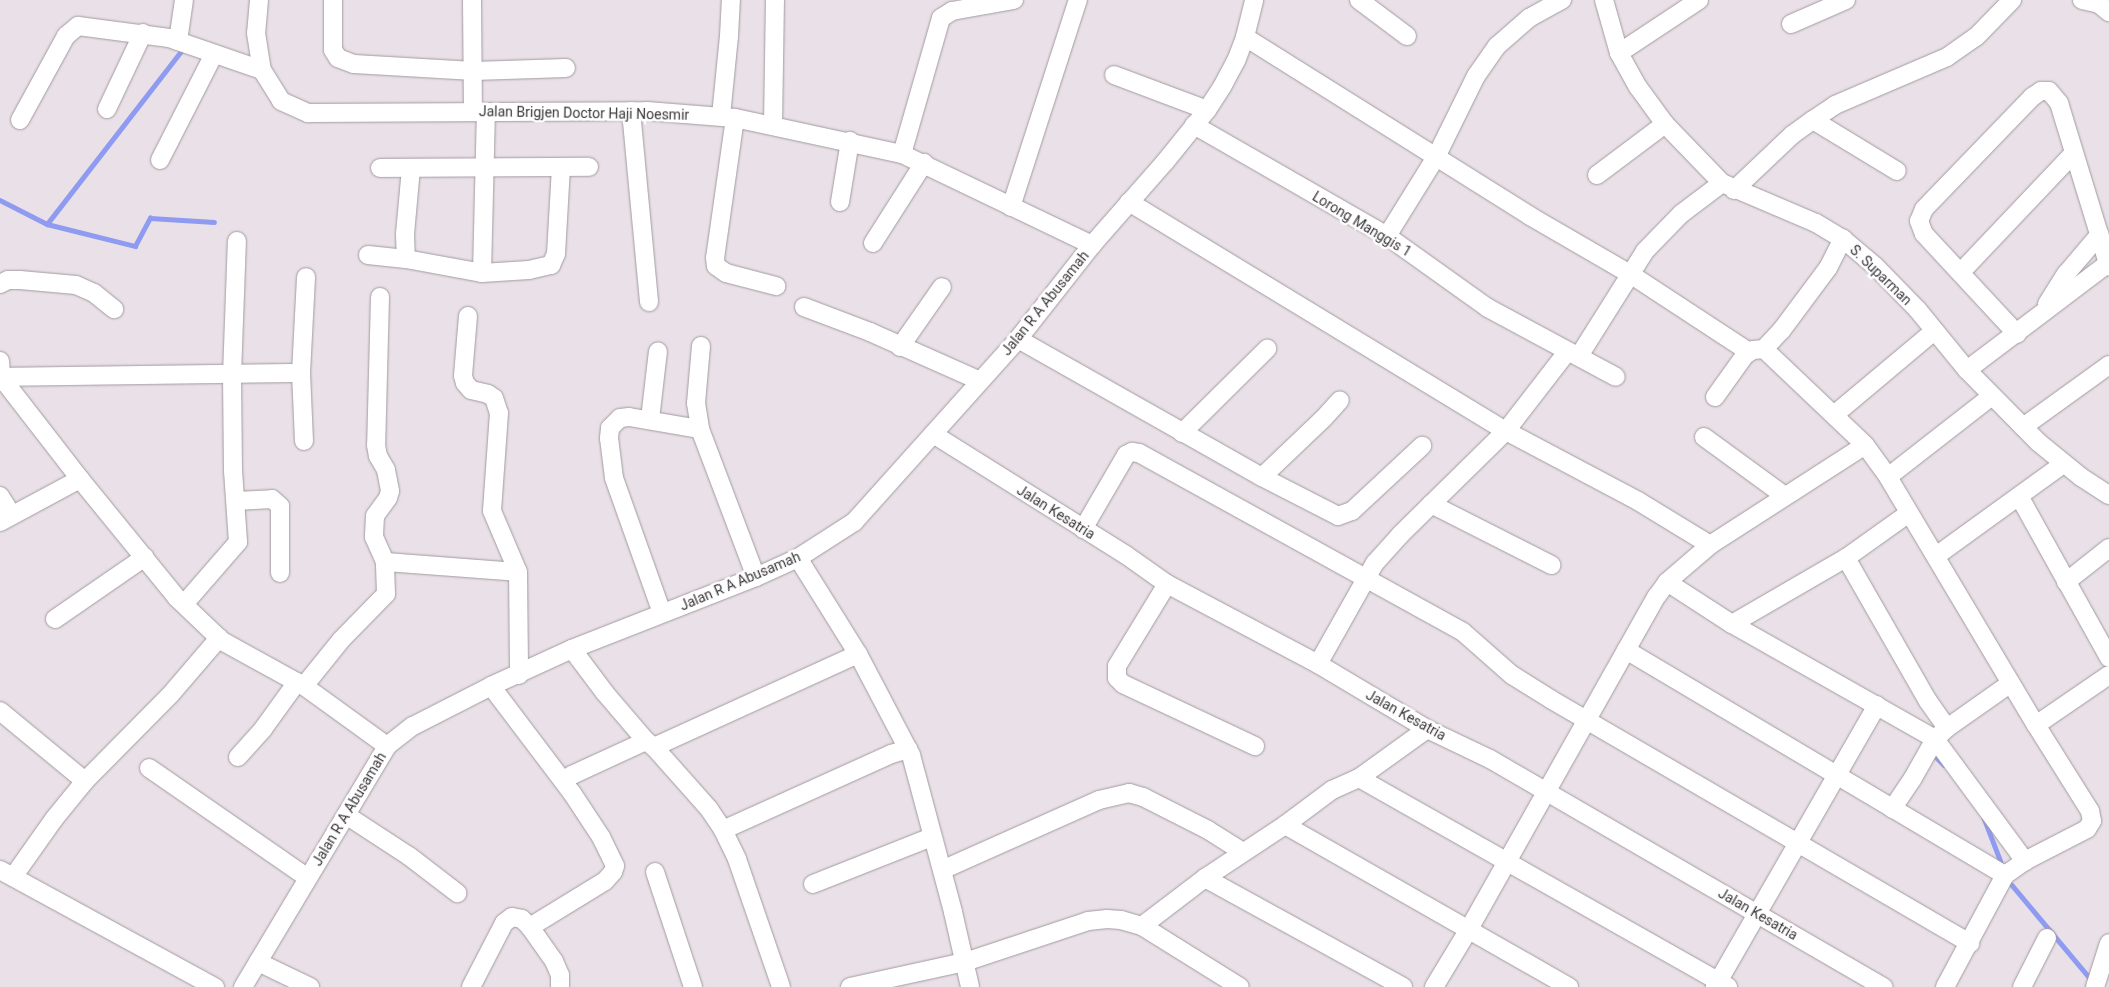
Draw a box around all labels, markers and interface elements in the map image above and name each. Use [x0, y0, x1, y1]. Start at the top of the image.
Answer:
street label: Jalan Brigjen Doctor Haji Noesmir [479, 103, 689, 123]
street label: Lorong Manggis 1 [1309, 188, 1415, 260]
street label: S. Suparman [1847, 241, 1915, 309]
street label: Jalan R A Abusamah [998, 247, 1092, 359]
street label: Jalan Kesatria [1014, 481, 1098, 543]
street label: Jalan R A Abusamah [677, 548, 803, 614]
street label: Jalan Kesatria [1363, 686, 1449, 744]
street label: Jalan R A Abusamah [308, 749, 390, 869]
street label: Jalan Kesatria [1715, 885, 1801, 943]

